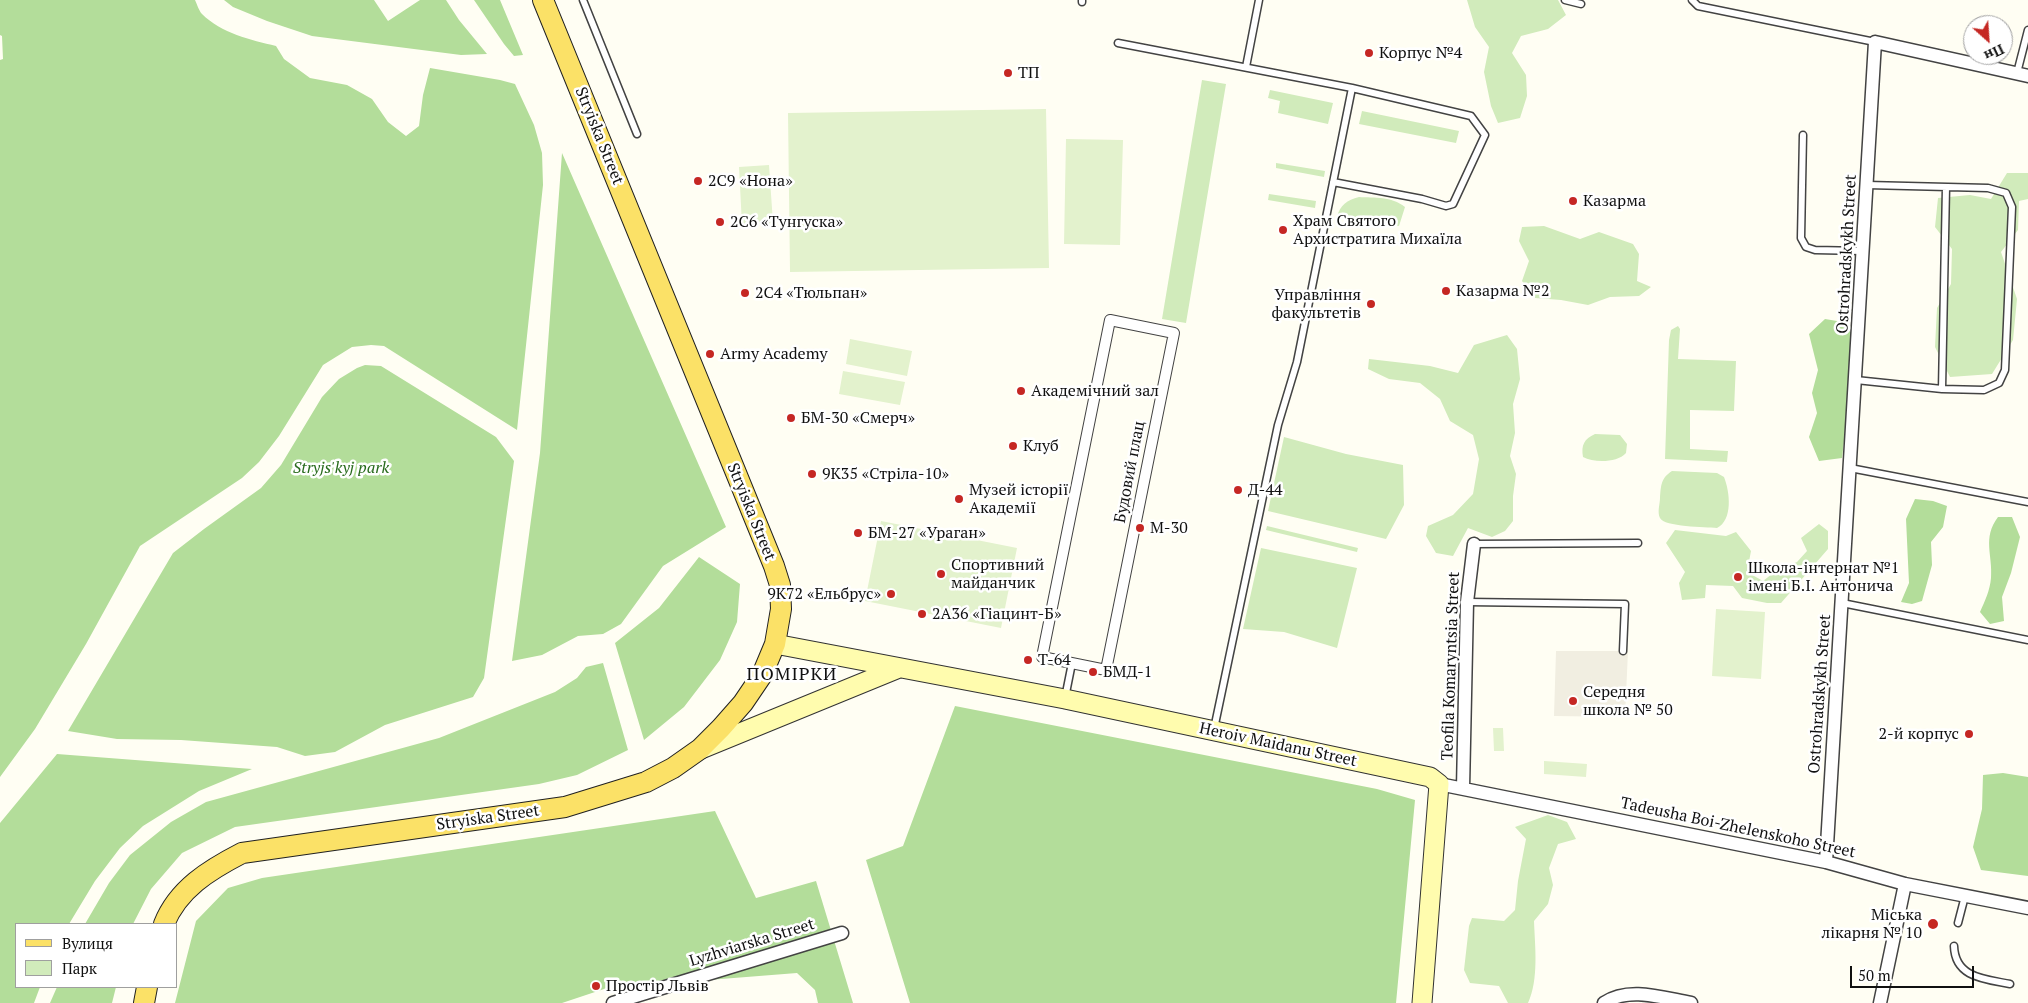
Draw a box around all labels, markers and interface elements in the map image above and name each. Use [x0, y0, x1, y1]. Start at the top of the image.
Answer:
north arrow [1963, 15, 2013, 65]
text: Пн [1981, 40, 2007, 66]
place label: Корпус №4 [1379, 43, 1462, 63]
marker: Корпус №4 [1363, 47, 1375, 59]
place label: ТП [1018, 63, 1039, 83]
marker: ТП [1002, 67, 1014, 79]
street label: Stryiska Street [571, 84, 627, 188]
place label: 2С9 «Нона» [708, 171, 793, 191]
street label: Ostrohradskykh Street [1833, 174, 1861, 334]
marker: 2С9 «Нона» [692, 175, 704, 187]
place label: Казарма [1583, 191, 1646, 211]
marker: Казарма [1567, 195, 1579, 207]
place label: Храм Святого Архистратига Михаїла [1293, 211, 1462, 249]
place label: 2С6 «Тунгуска» [730, 212, 843, 232]
marker: 2С6 «Тунгуска» [714, 216, 726, 228]
marker: Храм Святого Архистратига Михаїла [1277, 224, 1289, 236]
place label: Казарма №2 [1456, 281, 1549, 301]
place label: 2С4 «Тюльпан» [755, 283, 867, 303]
place label: Управління факультетів [1271, 285, 1361, 323]
marker: Казарма №2 [1440, 285, 1452, 297]
marker: 2С4 «Тюльпан» [739, 287, 751, 299]
marker: Управління факультетів [1365, 298, 1377, 310]
place label: Army Academy [720, 344, 828, 364]
marker: Army Academy [704, 348, 716, 360]
place label: Академічний зал [1031, 381, 1159, 401]
marker: Академічний зал [1015, 385, 1027, 397]
place label: БМ-30 «Смерч» [801, 408, 915, 428]
marker: БМ-30 «Смерч» [785, 412, 797, 424]
street label: Будовий плац [1111, 419, 1149, 525]
place label: Клуб [1023, 436, 1059, 456]
marker: Клуб [1007, 440, 1019, 452]
park label: Stryjs'kyj park [293, 458, 389, 478]
street label: Stryiska Street [723, 460, 779, 564]
place label: 9К35 «Стріла-10» [822, 464, 949, 484]
marker: 9К35 «Стріла-10» [806, 468, 818, 480]
place label: Музей історії Академії [969, 480, 1068, 518]
place label: Д-44 [1248, 480, 1282, 500]
marker: Д-44 [1232, 484, 1244, 496]
marker: Музей історії Академії [953, 493, 965, 505]
place label: М-30 [1150, 518, 1188, 538]
marker: М-30 [1134, 522, 1146, 534]
place label: БМ-27 «Ураган» [868, 523, 986, 543]
marker: БМ-27 «Ураган» [852, 527, 864, 539]
place label: Спортивний майданчик [951, 555, 1044, 593]
place label: Школа-інтернат №1 імені Б.І. Антонича [1748, 558, 1899, 596]
marker: Спортивний майданчик [935, 568, 947, 580]
street label: Teofila Komaryntsia Street [1438, 571, 1464, 761]
marker: Школа-інтернат №1 імені Б.І. Антонича [1732, 571, 1744, 583]
place label: 9К72 «Ельбрус» [767, 584, 881, 604]
marker: 9К72 «Ельбрус» [885, 588, 897, 600]
place label: 2А36 «Гіацинт-Б» [932, 604, 1061, 624]
marker: 2А36 «Гіацинт-Б» [916, 608, 928, 620]
street label: Ostrohradskykh Street [1805, 614, 1835, 774]
place label: Т-64 [1038, 650, 1071, 670]
marker: Т-64 [1022, 654, 1034, 666]
place label: БМД-1 [1103, 662, 1152, 682]
district label: ПОМІРКИ [746, 664, 838, 686]
marker: БМД-1 [1087, 666, 1099, 678]
place label: Середня школа № 50 [1583, 682, 1673, 720]
marker: Середня школа № 50 [1567, 695, 1579, 707]
street label: Heroiv Maidanu Street [1198, 719, 1358, 771]
place label: 2-й корпус [1879, 724, 1959, 744]
marker: 2-й корпус [1963, 728, 1975, 740]
street label: Tadeusha Boi-Zhelenskoho Street [1619, 794, 1857, 862]
street label: Stryiska Street [435, 801, 541, 835]
place label: Міська лікарня № 10 [1822, 905, 1922, 943]
street label: Lyzhviarska Street [687, 915, 817, 971]
marker: Міська лікарня № 10 [1926, 917, 1940, 931]
legend [15, 923, 178, 988]
text: Вулиця [62, 933, 113, 953]
scale bar [1853, 956, 1977, 988]
text: Парк [62, 958, 97, 978]
text: 50 m [1858, 965, 1891, 985]
place label: Простір Львів [606, 976, 709, 996]
marker: Простір Львів [590, 980, 602, 992]

